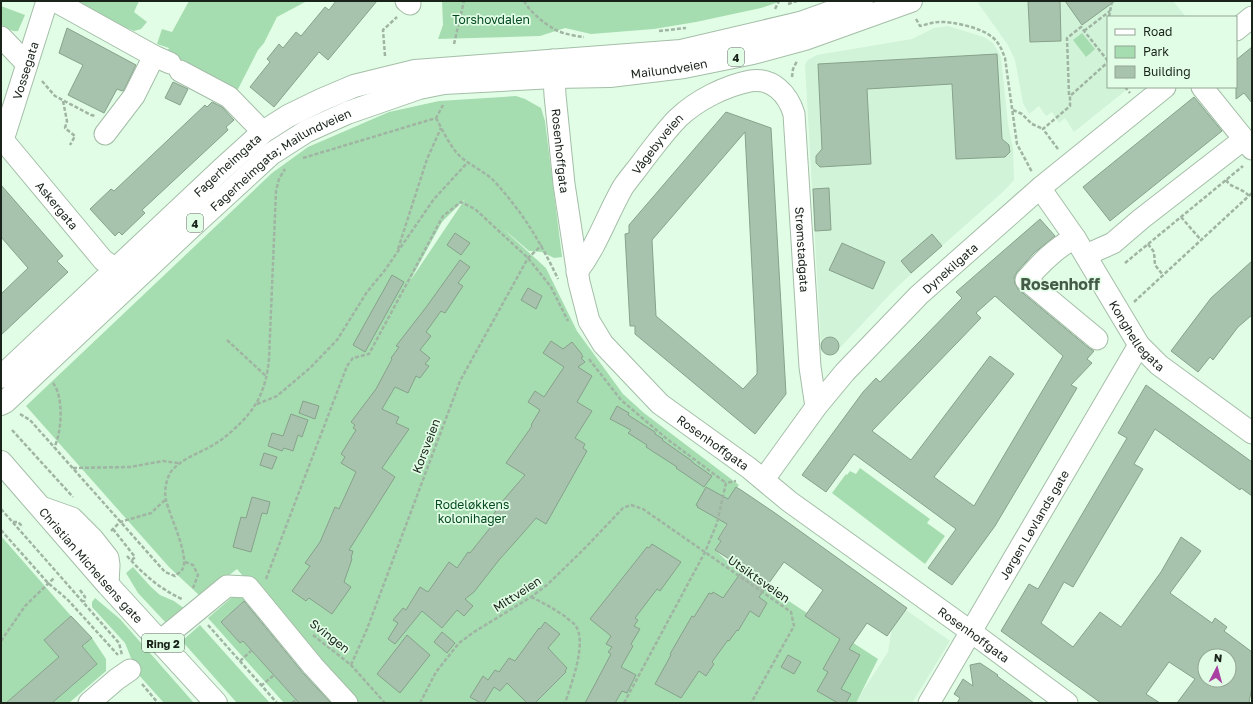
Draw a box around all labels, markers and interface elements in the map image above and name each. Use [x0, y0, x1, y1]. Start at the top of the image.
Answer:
park label: Torshovdalen [452, 12, 530, 27]
legend [1107, 16, 1237, 88]
text: Road [1143, 24, 1172, 39]
street label: Vossegata [9, 40, 41, 101]
text: Park [1143, 44, 1169, 59]
road number: 4 [728, 48, 744, 66]
street label: Mailundveien [630, 55, 708, 81]
text: Building [1143, 64, 1191, 79]
street label: Fagerheimgata; Mailundveien [207, 106, 357, 214]
street label: Rosenhoffgata [549, 108, 573, 194]
street label: Vågebyveien [628, 110, 686, 177]
street label: Fagerheimgata [190, 131, 264, 199]
street label: Askergata [33, 178, 82, 232]
street label: Strømstadgata [792, 206, 813, 293]
road number: 4 [187, 214, 203, 232]
street label: Dynekilgata [919, 239, 980, 296]
district label: Rosenhoff [1020, 274, 1100, 294]
street label: Konghellegata [1106, 297, 1168, 374]
street label: Rosenhoffgata [674, 411, 752, 473]
street label: Korsveien [409, 417, 443, 475]
street label: Jørgen Løvlands gate [996, 467, 1072, 582]
park label: Rodeløkkens kolonihager [435, 497, 509, 526]
street label: Christian Michelsens gate [36, 504, 146, 626]
street label: Utsiktsveien [725, 552, 793, 606]
street label: Mittveien [490, 573, 544, 615]
street label: Rosenhoffgata [935, 603, 1013, 665]
street label: Svingen [307, 616, 353, 656]
road number: Ring 2 [142, 634, 184, 652]
north arrow [1197, 648, 1237, 688]
text: N [1213, 651, 1223, 664]

